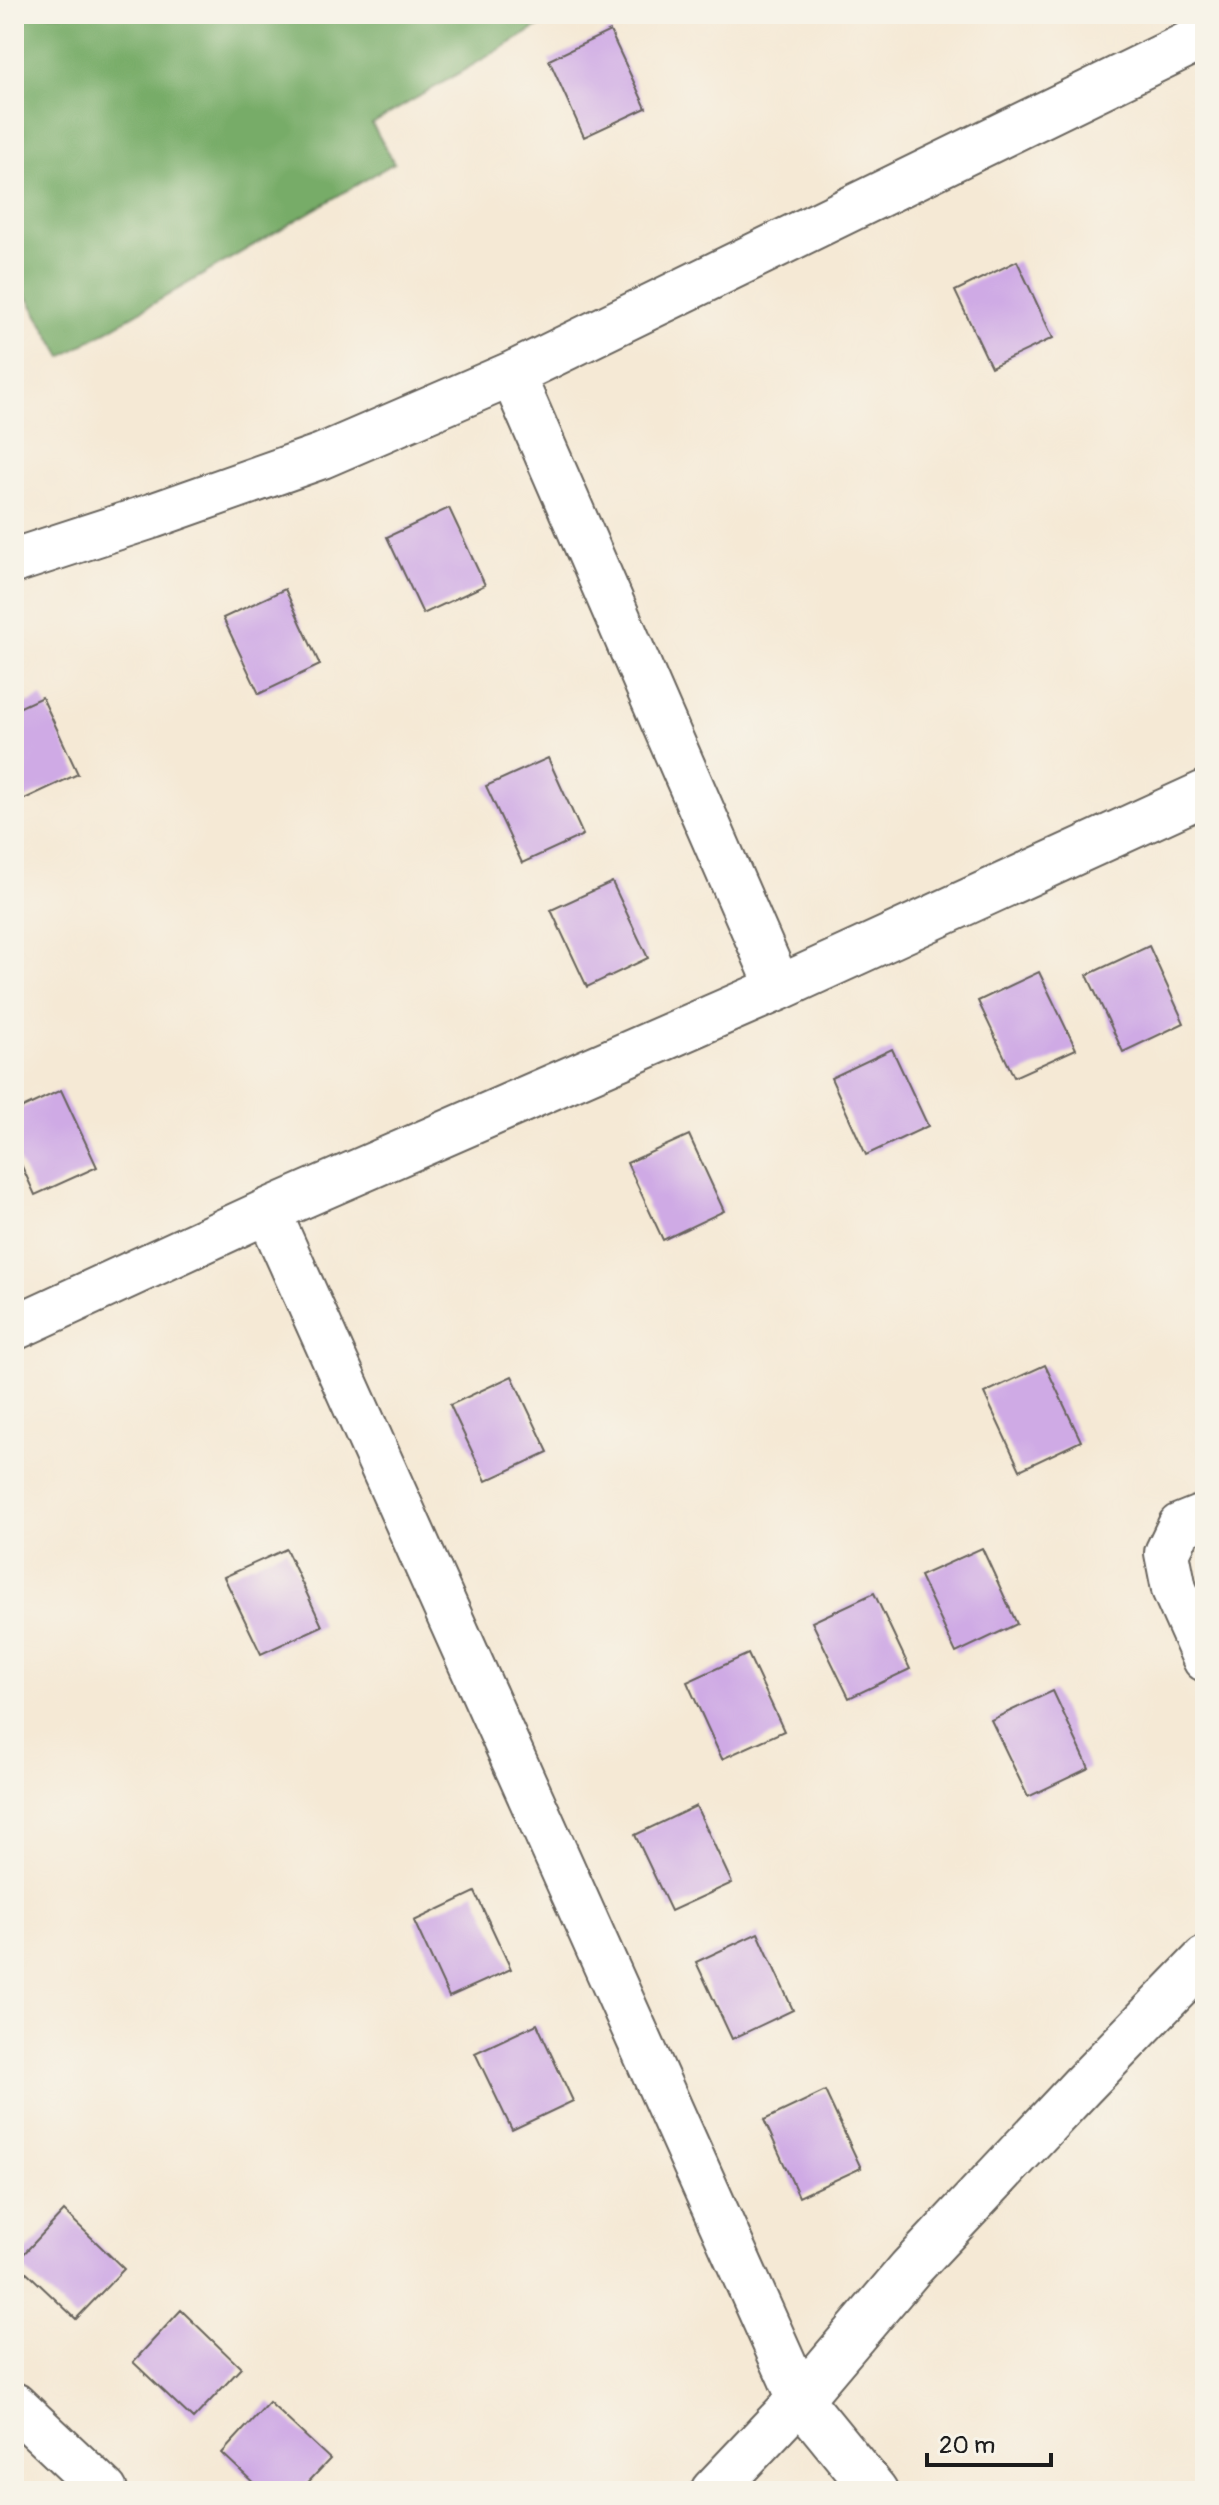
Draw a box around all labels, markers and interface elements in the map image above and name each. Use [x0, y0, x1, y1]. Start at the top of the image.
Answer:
scale bar [927, 2417, 1051, 2467]
text: 20 m [939, 2431, 995, 2460]

